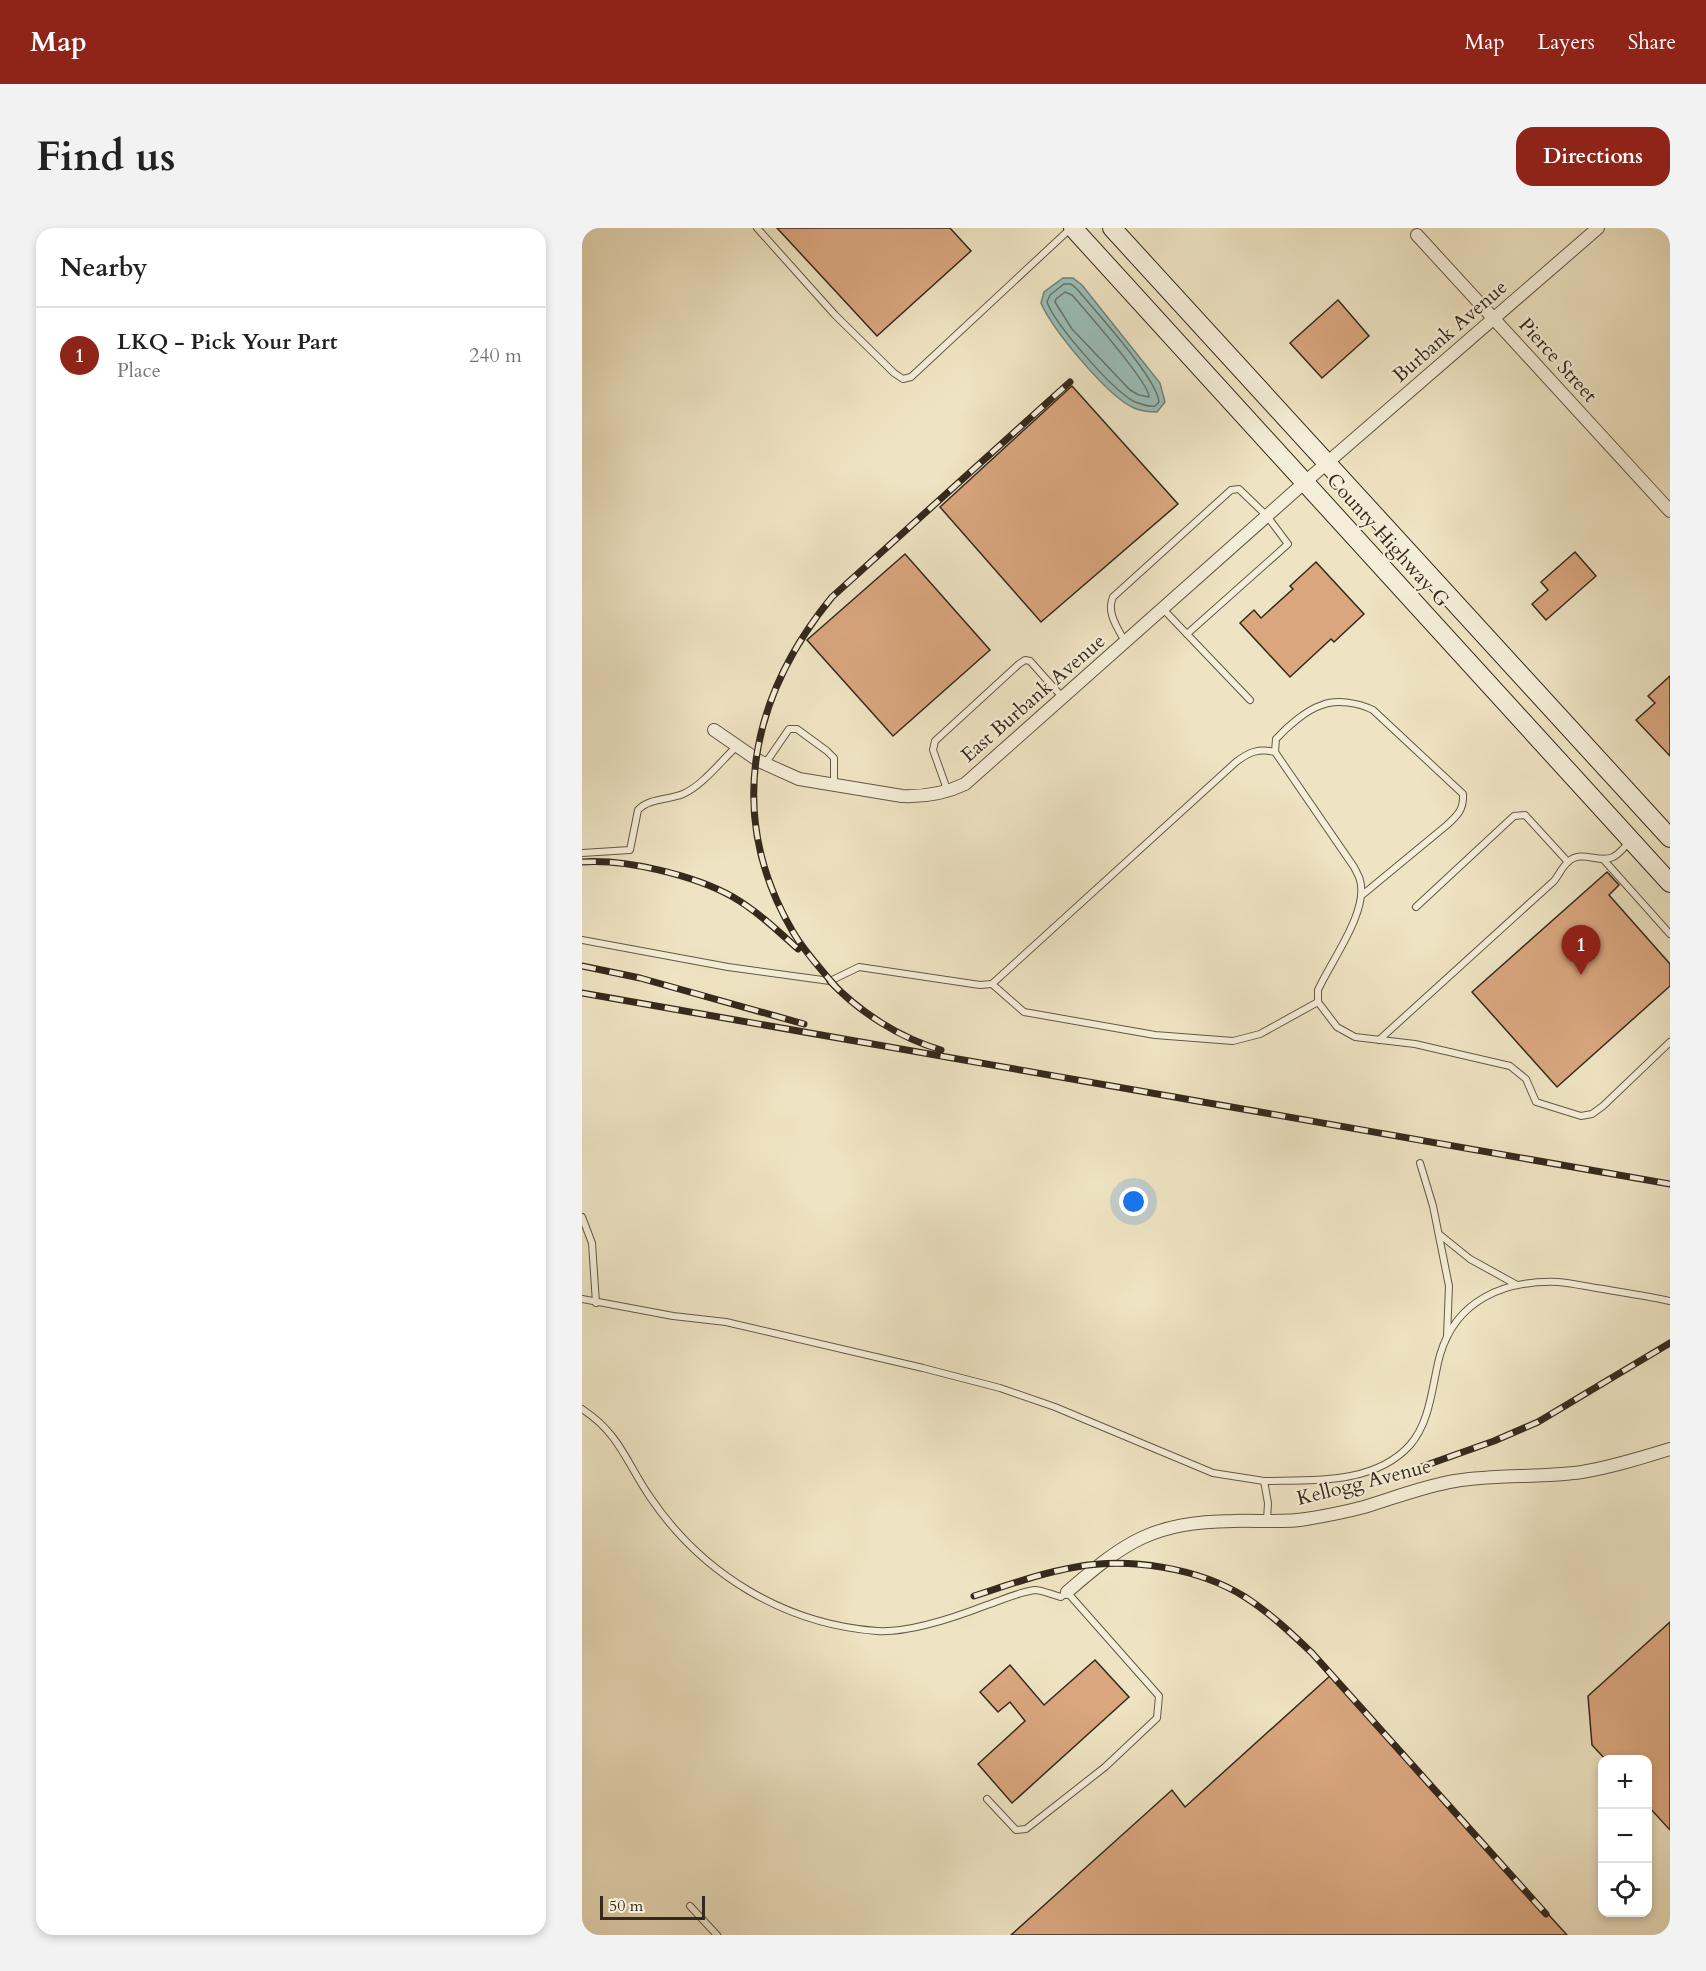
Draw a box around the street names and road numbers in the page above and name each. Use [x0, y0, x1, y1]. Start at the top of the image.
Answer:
street label: Burbank Avenue [1387, 274, 1513, 388]
street label: Pierce Street [1513, 312, 1604, 409]
street label: County Highway G [1321, 467, 1456, 613]
street label: East Burbank Avenue [955, 628, 1111, 768]
street label: Kellogg Avenue [1294, 1452, 1434, 1512]

